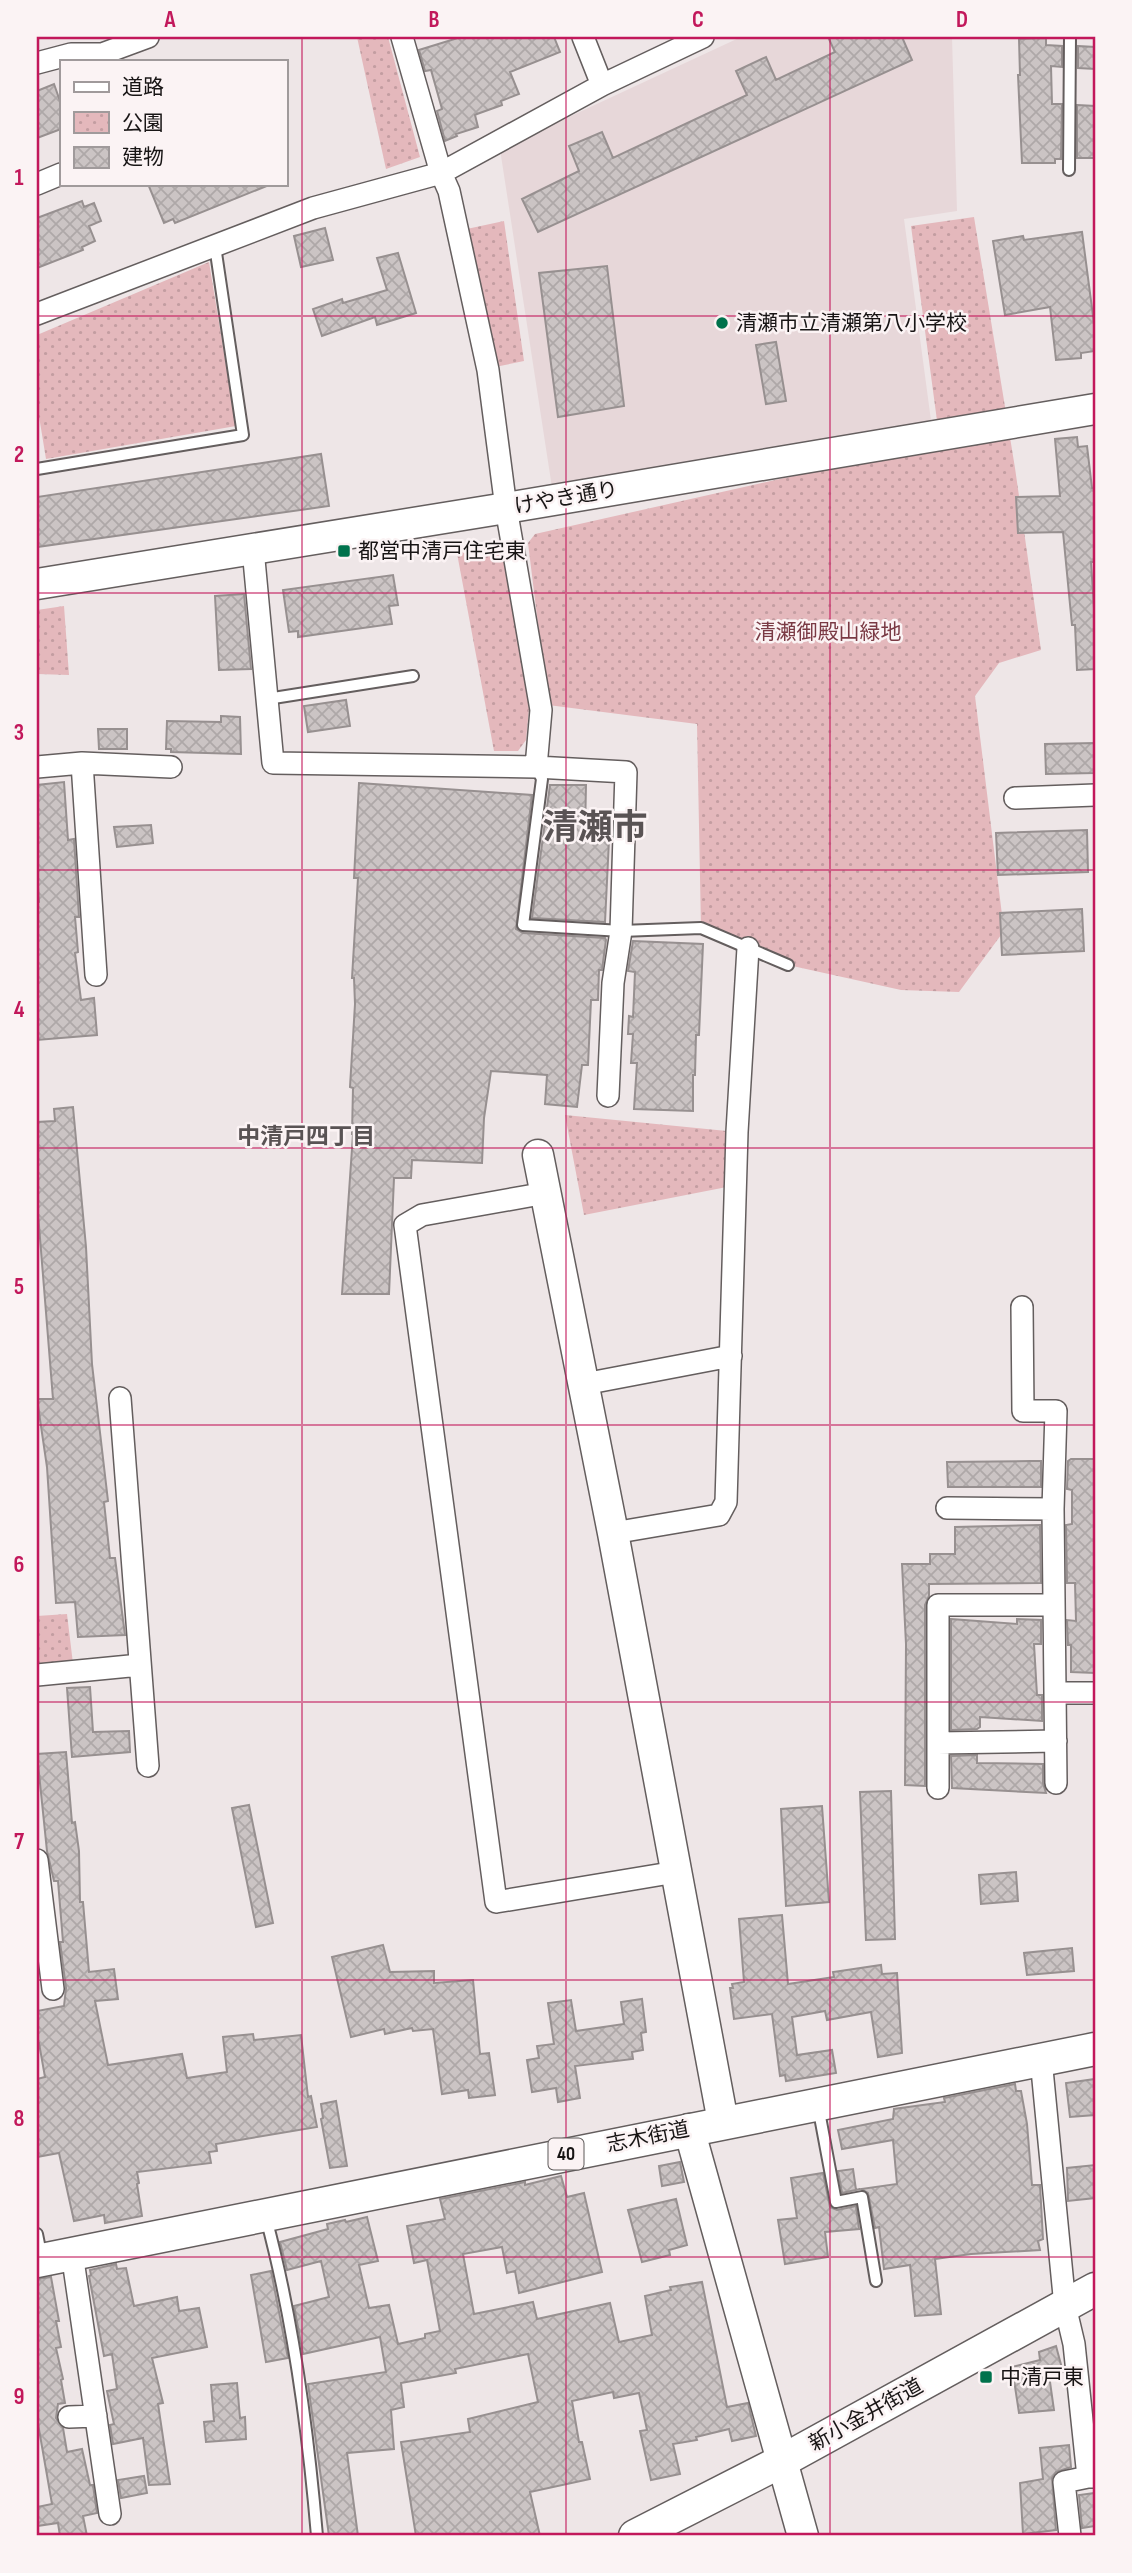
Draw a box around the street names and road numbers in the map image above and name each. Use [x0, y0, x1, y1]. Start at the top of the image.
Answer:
street label: けやき通り [512, 477, 620, 519]
street label: 志木街道 [604, 2117, 692, 2157]
road number: 40 [548, 2138, 584, 2170]
street label: 新小金井街道 [805, 2374, 927, 2456]

